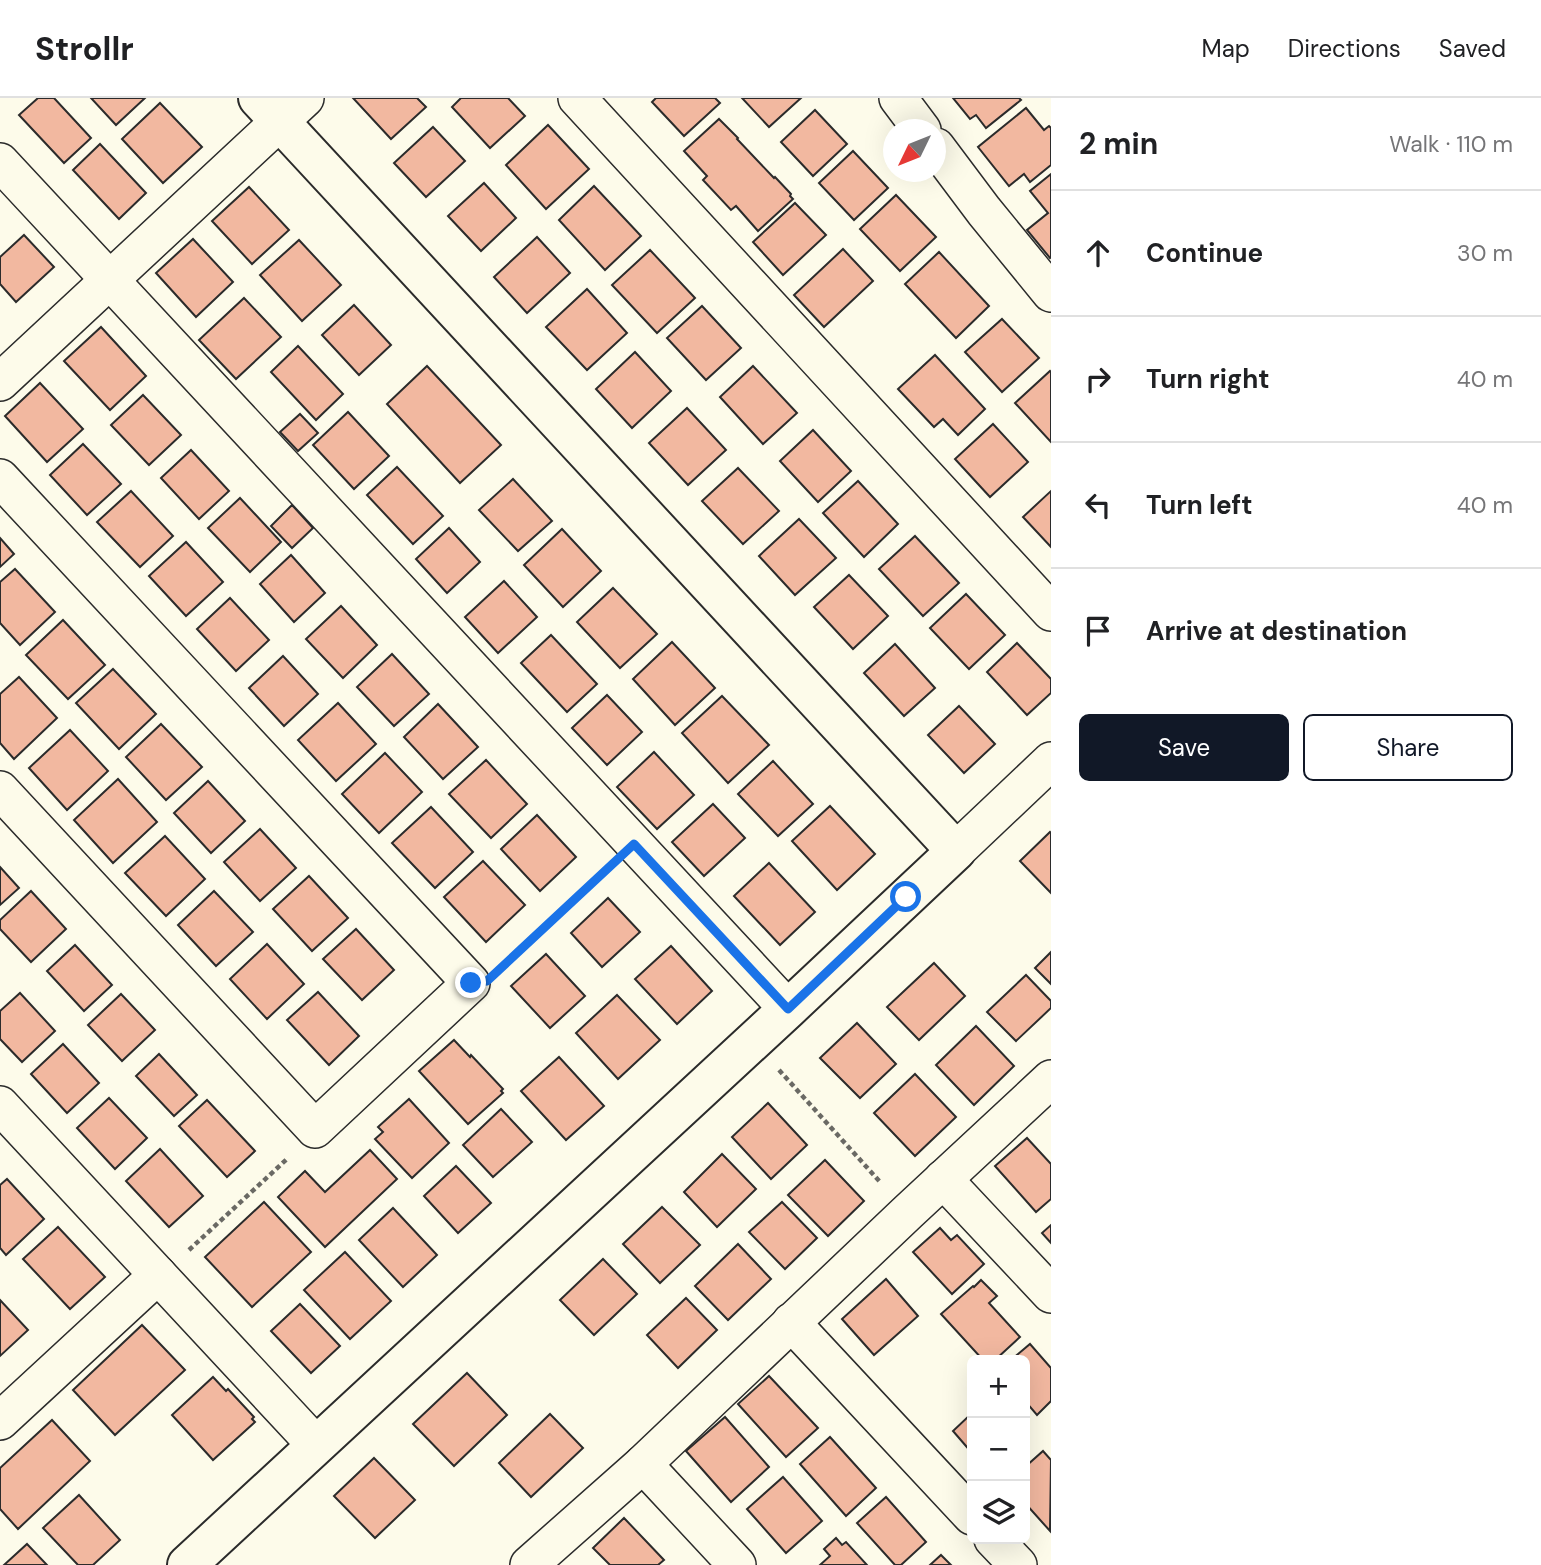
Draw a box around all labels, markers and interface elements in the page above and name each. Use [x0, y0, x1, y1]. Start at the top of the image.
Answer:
text: Strollr [35, 27, 134, 70]
text: Map [1202, 33, 1250, 64]
text: Directions [1288, 33, 1401, 64]
text: Saved [1439, 33, 1506, 64]
north arrow [883, 119, 946, 182]
text: 2 min [1079, 124, 1158, 163]
text: Walk · 110 m [1389, 129, 1513, 159]
icon: ahead [1079, 234, 1117, 272]
text: Continue [1146, 236, 1263, 270]
text: 30 m [1457, 238, 1513, 268]
icon: right [1079, 360, 1117, 398]
text: Turn right [1146, 362, 1270, 396]
text: 40 m [1457, 364, 1513, 394]
icon: left [1079, 486, 1117, 524]
text: Turn left [1146, 488, 1253, 522]
text: 40 m [1457, 490, 1513, 520]
icon: arrive [1079, 612, 1117, 650]
text: Arrive at destination [1146, 614, 1407, 648]
button: Save [1079, 714, 1289, 781]
button: Share [1303, 714, 1513, 781]
route start [890, 881, 921, 912]
route end [455, 967, 486, 998]
map controls [967, 1355, 1030, 1544]
button: + [967, 1355, 1030, 1418]
button: − [967, 1418, 1030, 1481]
button: layers [967, 1481, 1030, 1544]

